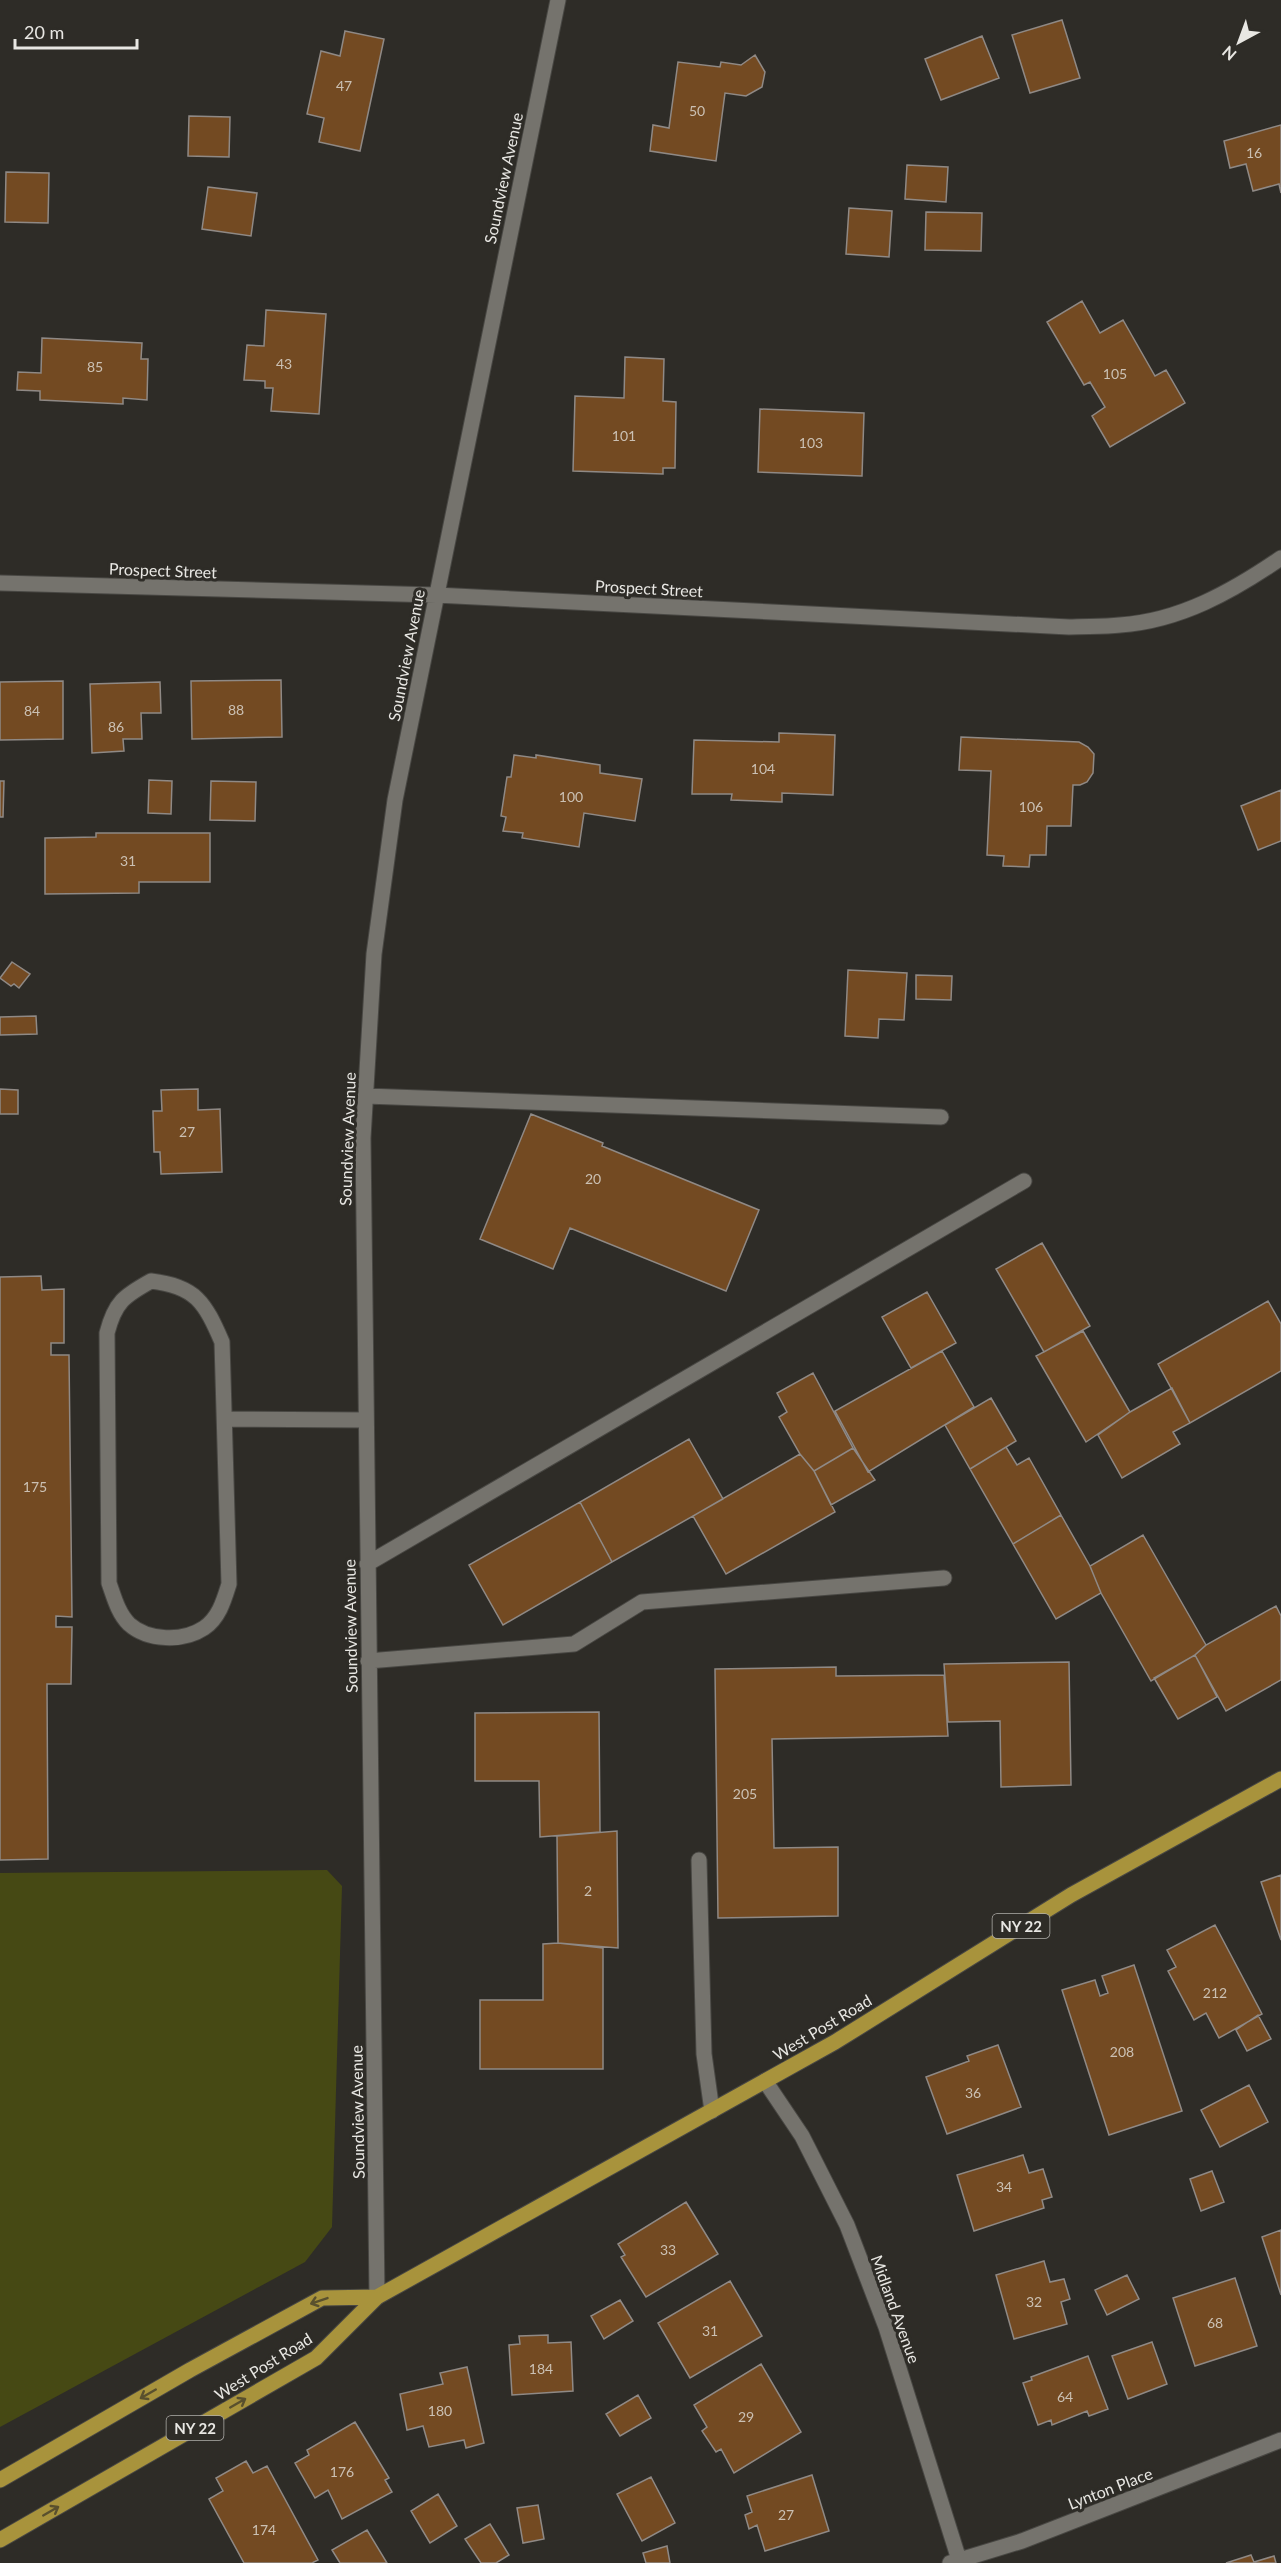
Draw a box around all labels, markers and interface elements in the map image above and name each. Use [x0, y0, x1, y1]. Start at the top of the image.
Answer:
scale bar [15, 12, 136, 50]
north arrow [1209, 12, 1269, 72]
text: 20 m [24, 21, 64, 43]
text: N [1218, 42, 1240, 65]
house number: 47 [336, 77, 352, 94]
house number: 50 [689, 102, 705, 119]
street label: Soundview Avenue [480, 111, 526, 245]
house number: 16 [1246, 144, 1262, 161]
house number: 43 [276, 355, 292, 372]
house number: 85 [87, 358, 103, 375]
house number: 105 [1103, 365, 1127, 382]
house number: 101 [612, 427, 636, 444]
house number: 103 [799, 434, 823, 451]
street label: Prospect Street [109, 559, 218, 581]
street label: Prospect Street [595, 576, 704, 600]
street label: Soundview Avenue [384, 588, 428, 722]
house number: 88 [228, 701, 244, 718]
house number: 84 [24, 702, 40, 719]
house number: 86 [108, 718, 124, 735]
house number: 104 [751, 760, 775, 777]
house number: 100 [559, 788, 583, 805]
house number: 106 [1019, 798, 1043, 815]
house number: 31 [120, 852, 136, 869]
street label: Soundview Avenue [335, 1072, 359, 1206]
house number: 27 [179, 1123, 195, 1140]
house number: 20 [585, 1170, 601, 1187]
house number: 175 [23, 1478, 47, 1495]
street label: Soundview Avenue [339, 1559, 361, 1693]
house number: 205 [733, 1785, 757, 1802]
house number: 2 [584, 1882, 592, 1899]
road number: NY 22 [992, 1914, 1050, 1938]
house number: 212 [1203, 1984, 1227, 2001]
street label: West Post Road [769, 1990, 875, 2064]
house number: 208 [1110, 2043, 1134, 2060]
street label: Soundview Avenue [346, 2045, 368, 2179]
house number: 36 [965, 2084, 981, 2101]
house number: 34 [996, 2178, 1012, 2195]
house number: 33 [660, 2241, 676, 2258]
street label: Midland Avenue [868, 2252, 924, 2366]
house number: 32 [1026, 2293, 1042, 2310]
one-way arrow [310, 2296, 329, 2307]
house number: 68 [1207, 2314, 1223, 2331]
house number: 31 [702, 2322, 718, 2339]
street label: West Post Road [211, 2328, 315, 2404]
house number: 184 [529, 2360, 553, 2377]
one-way arrow [140, 2388, 157, 2400]
house number: 64 [1057, 2388, 1073, 2405]
one-way arrow [229, 2397, 246, 2409]
house number: 180 [428, 2402, 452, 2419]
house number: 29 [738, 2408, 754, 2425]
road number: NY 22 [166, 2416, 224, 2440]
house number: 176 [330, 2463, 354, 2480]
street label: Lynton Place [1065, 2463, 1155, 2513]
one-way arrow [42, 2504, 59, 2516]
house number: 27 [778, 2506, 794, 2523]
house number: 174 [252, 2521, 276, 2538]

